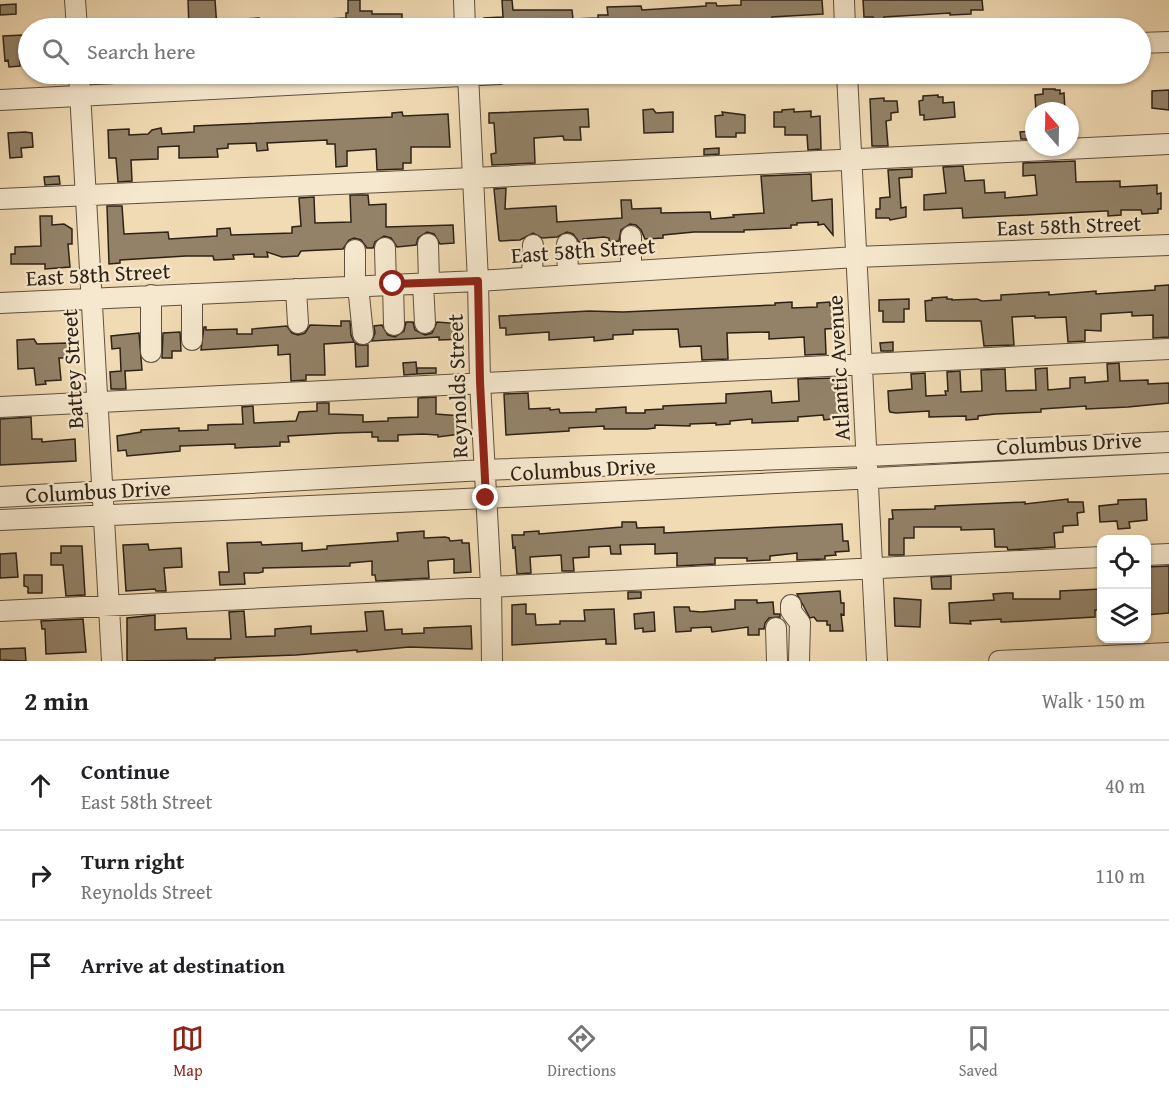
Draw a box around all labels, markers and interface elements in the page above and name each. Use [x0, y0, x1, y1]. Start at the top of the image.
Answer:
search box [18, 18, 1151, 84]
icon: search [39, 35, 72, 68]
text: Search here [87, 35, 196, 67]
north arrow [1025, 102, 1079, 156]
street label: East 58th Street [996, 206, 1142, 244]
street label: East 58th Street [510, 229, 657, 271]
street label: East 58th Street [25, 254, 171, 294]
route start [379, 270, 405, 296]
street label: Atlantic Avenue [818, 294, 858, 442]
street label: Battey Street [53, 308, 91, 430]
street label: Reynolds Street [438, 313, 476, 459]
street label: Columbus Drive [996, 423, 1142, 463]
street label: Columbus Drive [510, 449, 656, 489]
street label: Columbus Drive [25, 471, 171, 511]
route end [472, 484, 498, 510]
map controls [1097, 535, 1151, 643]
button: locate [1097, 535, 1151, 589]
button: layers [1097, 589, 1151, 643]
text: 2 min [24, 681, 89, 720]
text: Walk · 150 m [1042, 686, 1145, 715]
text: Continue [81, 755, 170, 787]
icon: ahead [24, 769, 57, 802]
text: 40 m [1105, 771, 1145, 800]
text: East 58th Street [81, 787, 213, 816]
text: Turn right [81, 845, 184, 877]
icon: right [24, 859, 57, 892]
text: 110 m [1095, 861, 1145, 890]
text: Reynolds Street [81, 877, 213, 906]
icon: arrive [24, 949, 57, 982]
text: Arrive at destination [81, 949, 285, 981]
tab: Map [171, 1022, 204, 1082]
tab: Directions [547, 1022, 616, 1082]
tab: Saved [959, 1022, 998, 1082]

